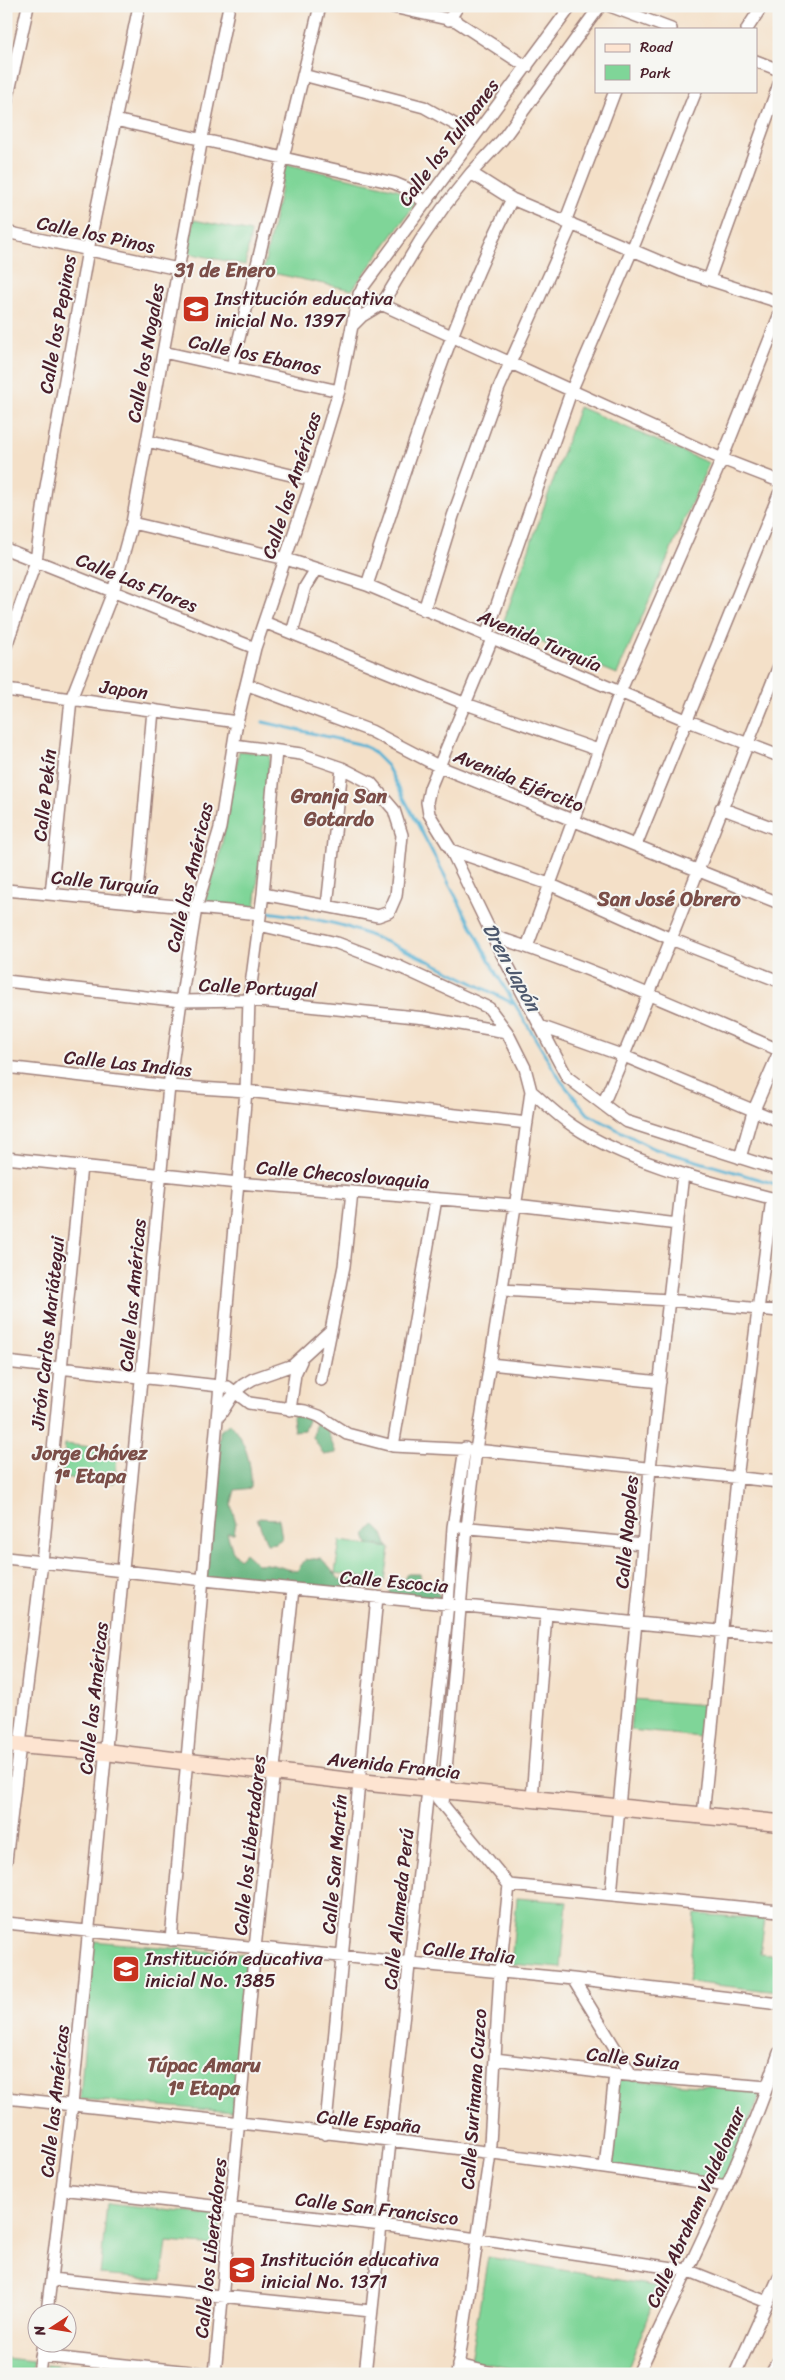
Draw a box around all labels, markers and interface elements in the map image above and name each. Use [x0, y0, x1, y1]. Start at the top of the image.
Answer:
legend [595, 28, 758, 92]
text: Road [640, 34, 673, 60]
text: Park [640, 60, 671, 86]
street label: Calle los Tulipanes [389, 71, 508, 214]
street label: Calle los Pinos [34, 206, 158, 263]
street label: Calle los Pepinos [29, 252, 86, 396]
district label: 31 de Enero [173, 253, 276, 288]
street label: Calle los Nogales [117, 281, 174, 425]
place label: Institución educativa inicial No. 1397 [214, 282, 393, 337]
school or university icon: Institución educativa inicial No. 1397 [181, 294, 211, 324]
street label: Calle los Ebanos [186, 324, 324, 385]
street label: Calle las Américas [252, 407, 331, 563]
street label: Calle Las Flores [71, 543, 203, 622]
street label: Avenida Turquía [472, 599, 607, 682]
street label: Japon [97, 670, 150, 709]
street label: Avenida Ejército [448, 739, 589, 822]
street label: Calle Pekín [23, 747, 66, 843]
district label: Granja San Gotardo [290, 779, 387, 837]
street label: Calle las Américas [156, 799, 223, 955]
street label: Calle Turquía [50, 860, 161, 905]
district label: San José Obrero [596, 882, 741, 917]
water label: Dren Japón [473, 916, 552, 1020]
street label: Calle Portugal [198, 968, 318, 1007]
street label: Calle Las Indias [62, 1040, 194, 1087]
street label: Calle Checoslovaquia [255, 1151, 431, 1199]
street label: Calle las Américas [109, 1217, 156, 1373]
street label: Jirón Carlos Mariátegui [21, 1234, 74, 1433]
district label: Jorge Chávez 1ª Etapa [32, 1436, 149, 1494]
street label: Calle Napoles [605, 1474, 648, 1590]
street label: Calle Escocia [339, 1560, 450, 1603]
street label: Calle las Américas [69, 1620, 118, 1776]
street label: Avenida Francia [325, 1742, 462, 1789]
street label: Calle los Libertadores [224, 1753, 275, 1937]
street label: Calle San Martín [312, 1793, 357, 1935]
street label: Calle Alameda Perú [374, 1826, 423, 1991]
street label: Calle Italia [422, 1931, 517, 1974]
place label: Institución educativa inicial No. 1385 [144, 1942, 323, 1997]
school or university icon: Institución educativa inicial No. 1385 [111, 1954, 141, 1984]
street label: Calle Surimana Cuzco [451, 2007, 496, 2191]
street label: Calle las Américas [30, 2023, 79, 2179]
street label: Calle Suiza [585, 2037, 681, 2080]
district label: Túpac Amaru 1ª Etapa [147, 2048, 261, 2106]
street label: Calle España [315, 2100, 423, 2143]
street label: Calle Abraham Valdelomar [636, 2100, 755, 2313]
street label: Calle los Libertadores [185, 2156, 236, 2340]
street label: Calle San Francisco [294, 2182, 460, 2235]
place label: Institución educativa inicial No. 1371 [260, 2243, 439, 2298]
school or university icon: Institución educativa inicial No. 1371 [227, 2255, 257, 2285]
north arrow [28, 2302, 78, 2352]
text: N [26, 2323, 53, 2339]

